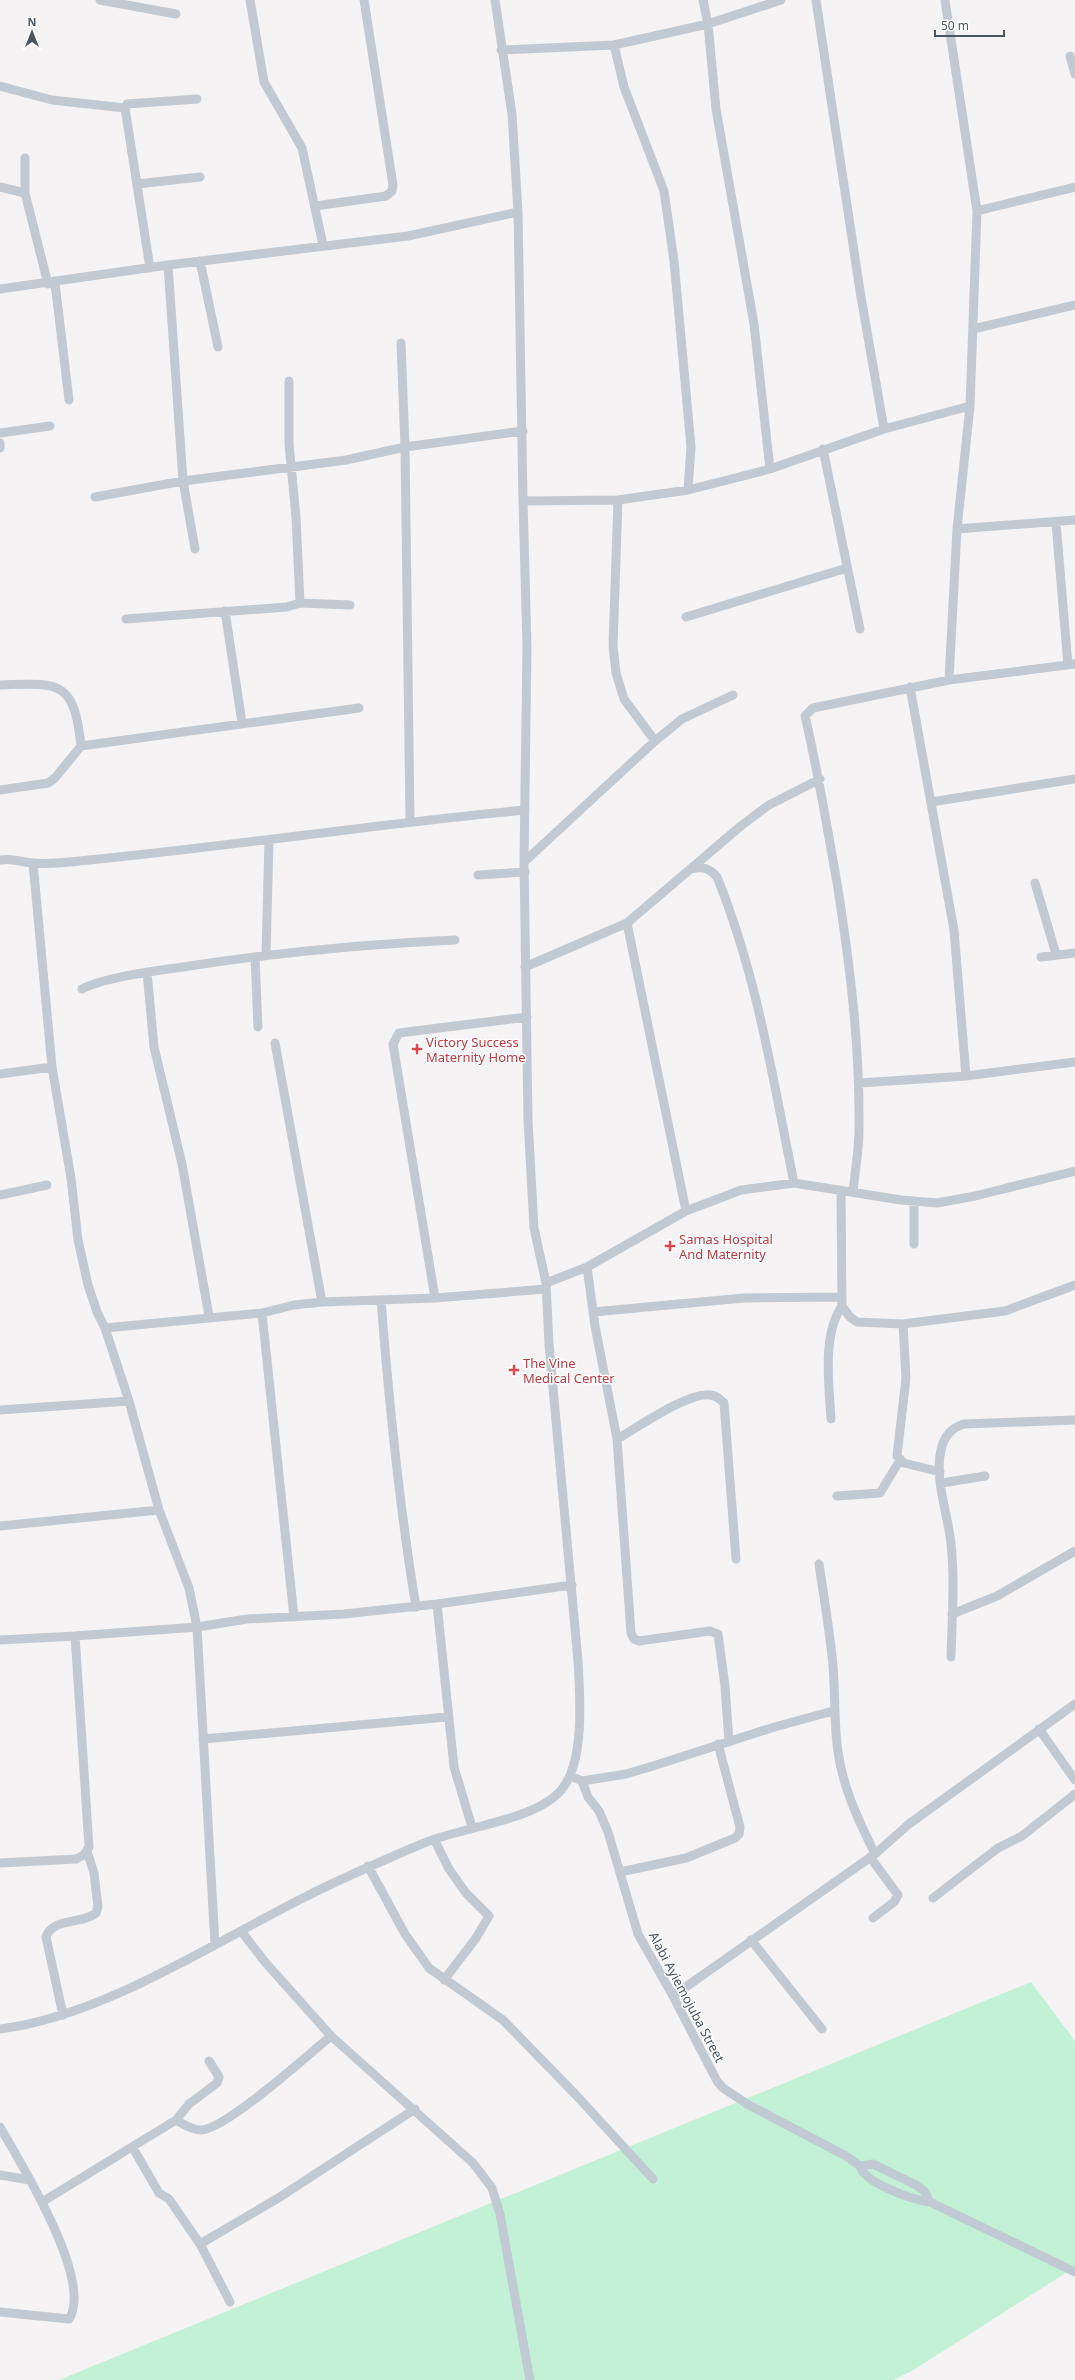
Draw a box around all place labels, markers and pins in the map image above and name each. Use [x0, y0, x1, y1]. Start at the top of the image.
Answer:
place label: Victory Success Maternity Home [426, 1033, 526, 1066]
marker: Victory Success Maternity Home [411, 1043, 423, 1055]
place label: Samas Hospital And Maternity [679, 1230, 773, 1263]
marker: Samas Hospital And Maternity [664, 1240, 676, 1252]
place label: The Vine Medical Center [523, 1354, 615, 1387]
marker: The Vine Medical Center [508, 1364, 520, 1376]

